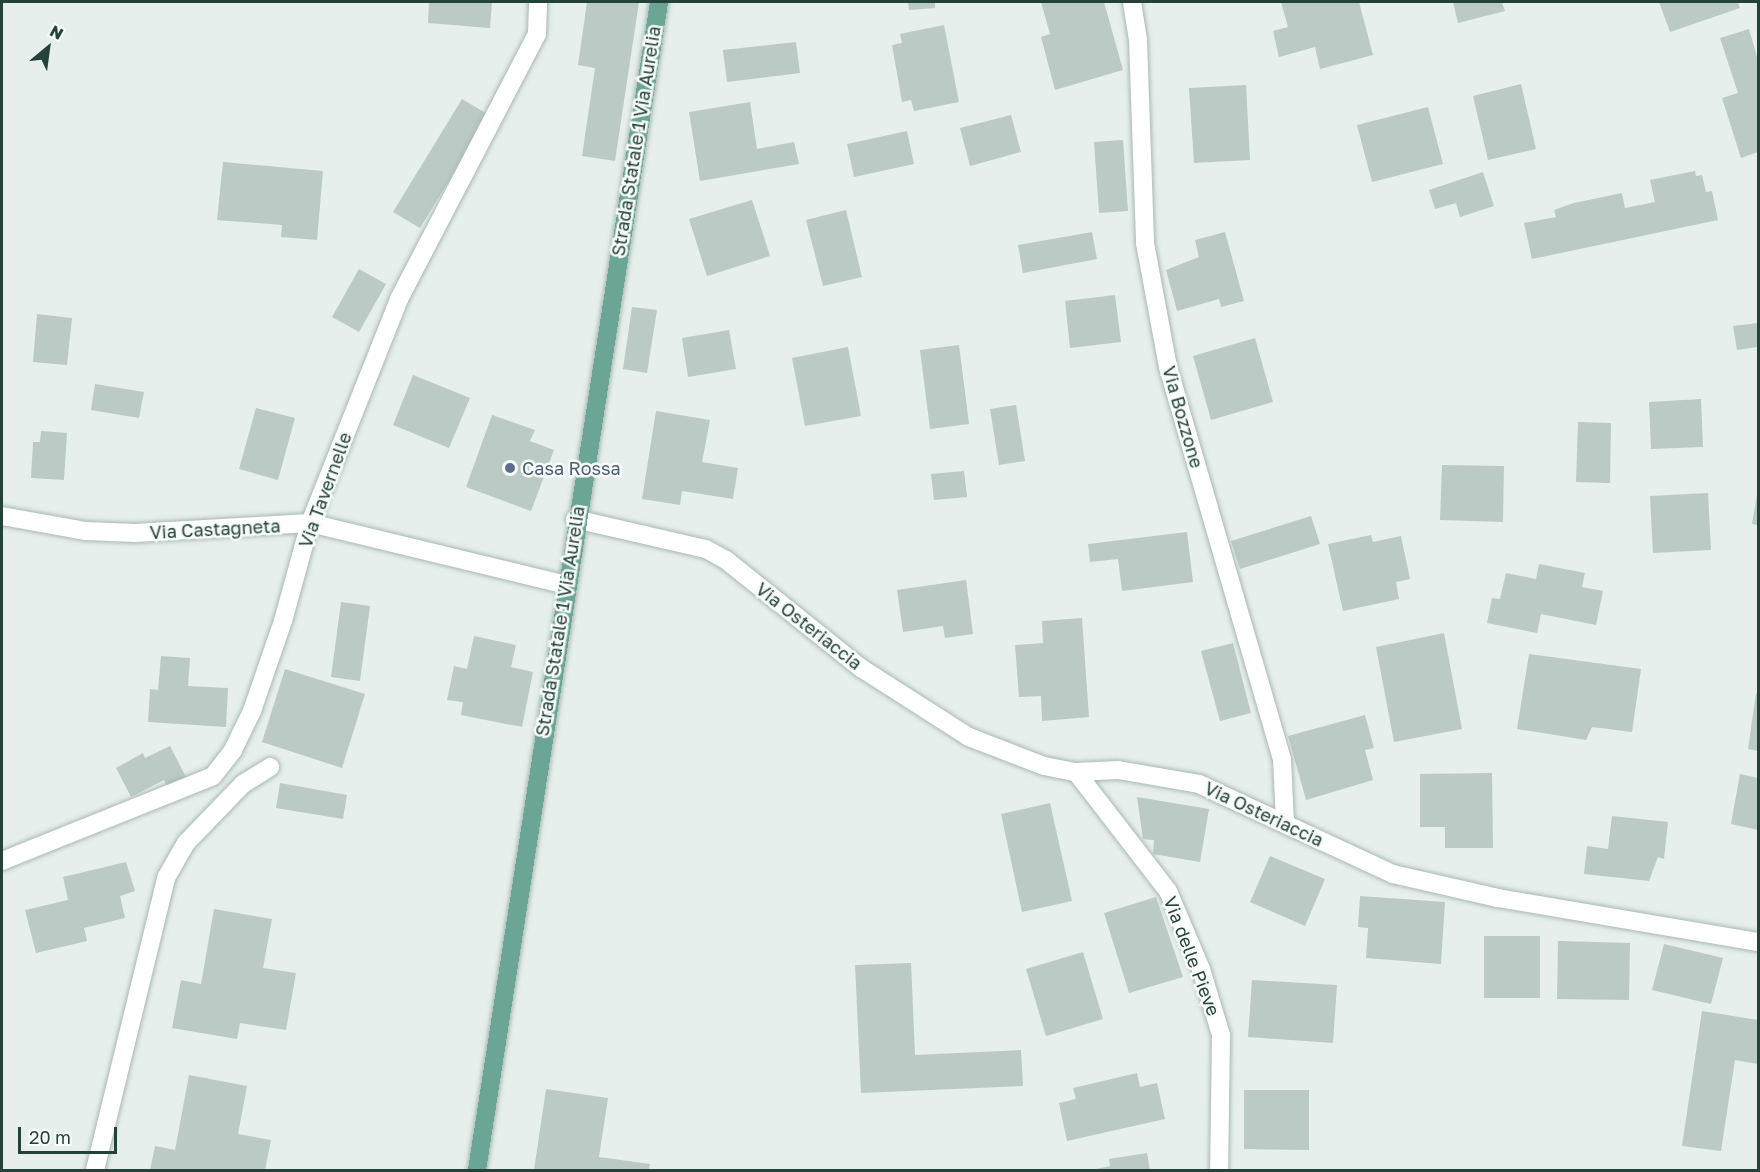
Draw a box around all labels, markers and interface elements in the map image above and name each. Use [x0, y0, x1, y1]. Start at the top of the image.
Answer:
north arrow [18, 18, 78, 78]
text: N [47, 21, 67, 44]
street label: Strada Statale 1 Via Aurelia [607, 24, 665, 258]
street label: Via Bozzone [1158, 363, 1208, 471]
street label: Via Tavernelle [294, 429, 356, 551]
place label: Casa Rossa [522, 457, 621, 479]
marker: Casa Rossa [503, 461, 517, 475]
street label: Strada Statale 1 Via Aurelia [531, 504, 589, 738]
street label: Via Castagneta [149, 515, 281, 543]
street label: Via Osteriaccia [752, 578, 866, 674]
street label: Via Osteriaccia [1201, 777, 1327, 851]
street label: Via delle Pieve [1159, 893, 1225, 1019]
scale bar [21, 1115, 120, 1153]
text: 20 m [29, 1126, 71, 1148]

